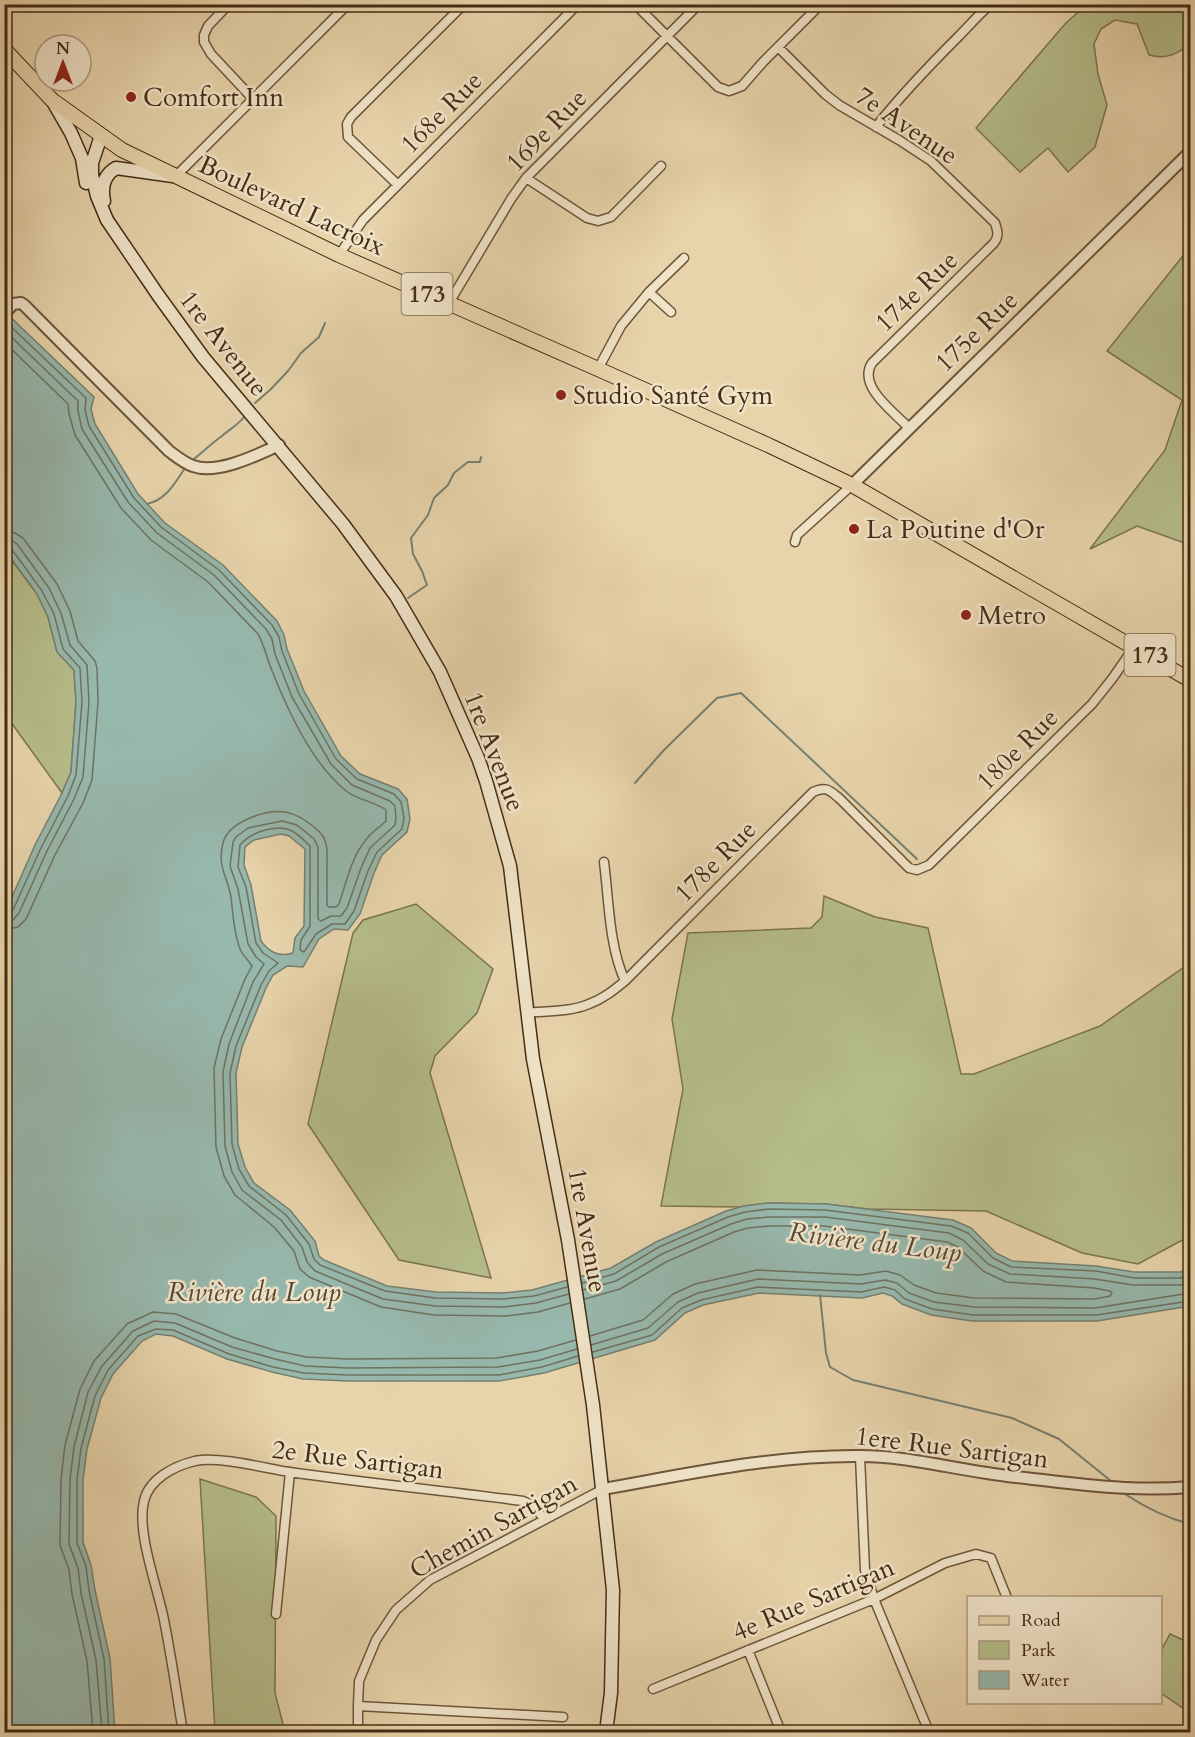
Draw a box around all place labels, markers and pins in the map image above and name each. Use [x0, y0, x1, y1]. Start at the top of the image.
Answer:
place label: Comfort Inn [143, 80, 284, 115]
marker: Comfort Inn [124, 90, 138, 104]
place label: Studio Santé Gym [573, 378, 773, 413]
marker: Studio Santé Gym [554, 388, 568, 402]
place label: La Poutine d'Or [866, 512, 1045, 547]
marker: La Poutine d'Or [847, 522, 861, 536]
place label: Metro [978, 598, 1046, 633]
marker: Metro [959, 608, 973, 622]

